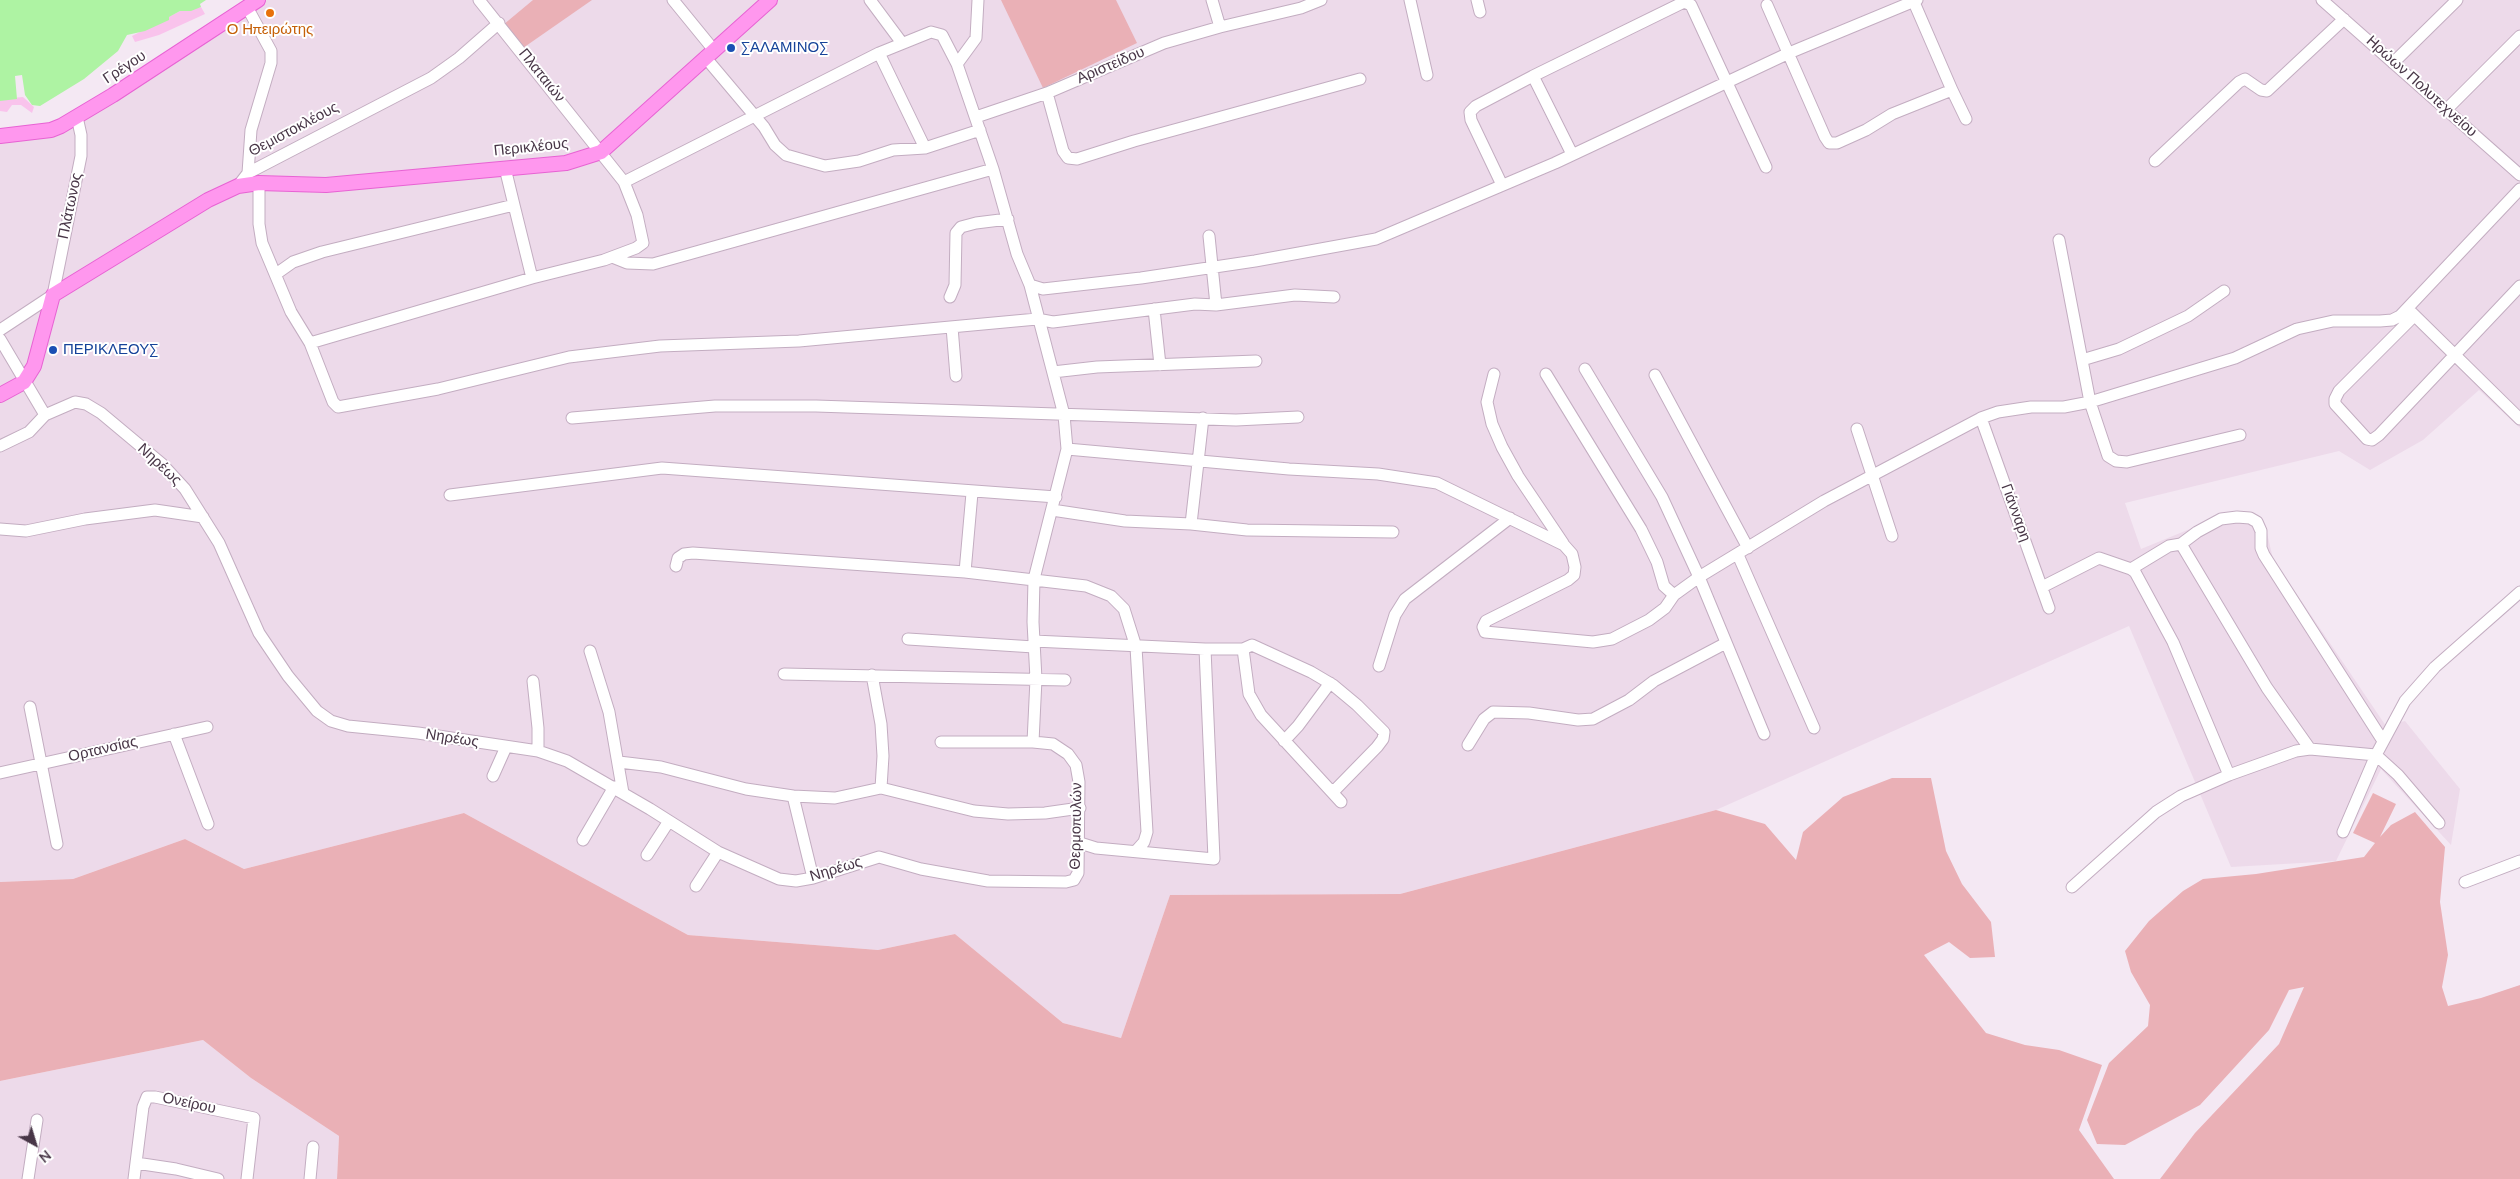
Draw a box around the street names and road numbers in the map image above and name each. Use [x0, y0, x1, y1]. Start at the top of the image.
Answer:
street label: Ηρώων Πολυτεχνείου [2362, 32, 2480, 142]
street label: Αριστείδου [1074, 44, 1148, 88]
street label: Πλαταιών [514, 46, 568, 106]
street label: Γρέγου [100, 48, 150, 88]
street label: Θεμιστοκλέους [246, 99, 342, 161]
street label: Περικλέους [493, 135, 569, 161]
street label: Πλάτωνος [55, 171, 87, 241]
street label: Νηρέως [133, 440, 185, 490]
street label: Γιάνναρη [1996, 482, 2034, 544]
street label: Νηρέως [424, 726, 480, 752]
street label: Ορτανσίας [67, 733, 139, 767]
street label: Θερμοπυλών [1067, 782, 1087, 870]
street label: Νηρέως [808, 854, 864, 886]
street label: Ονείρου [161, 1090, 217, 1118]

